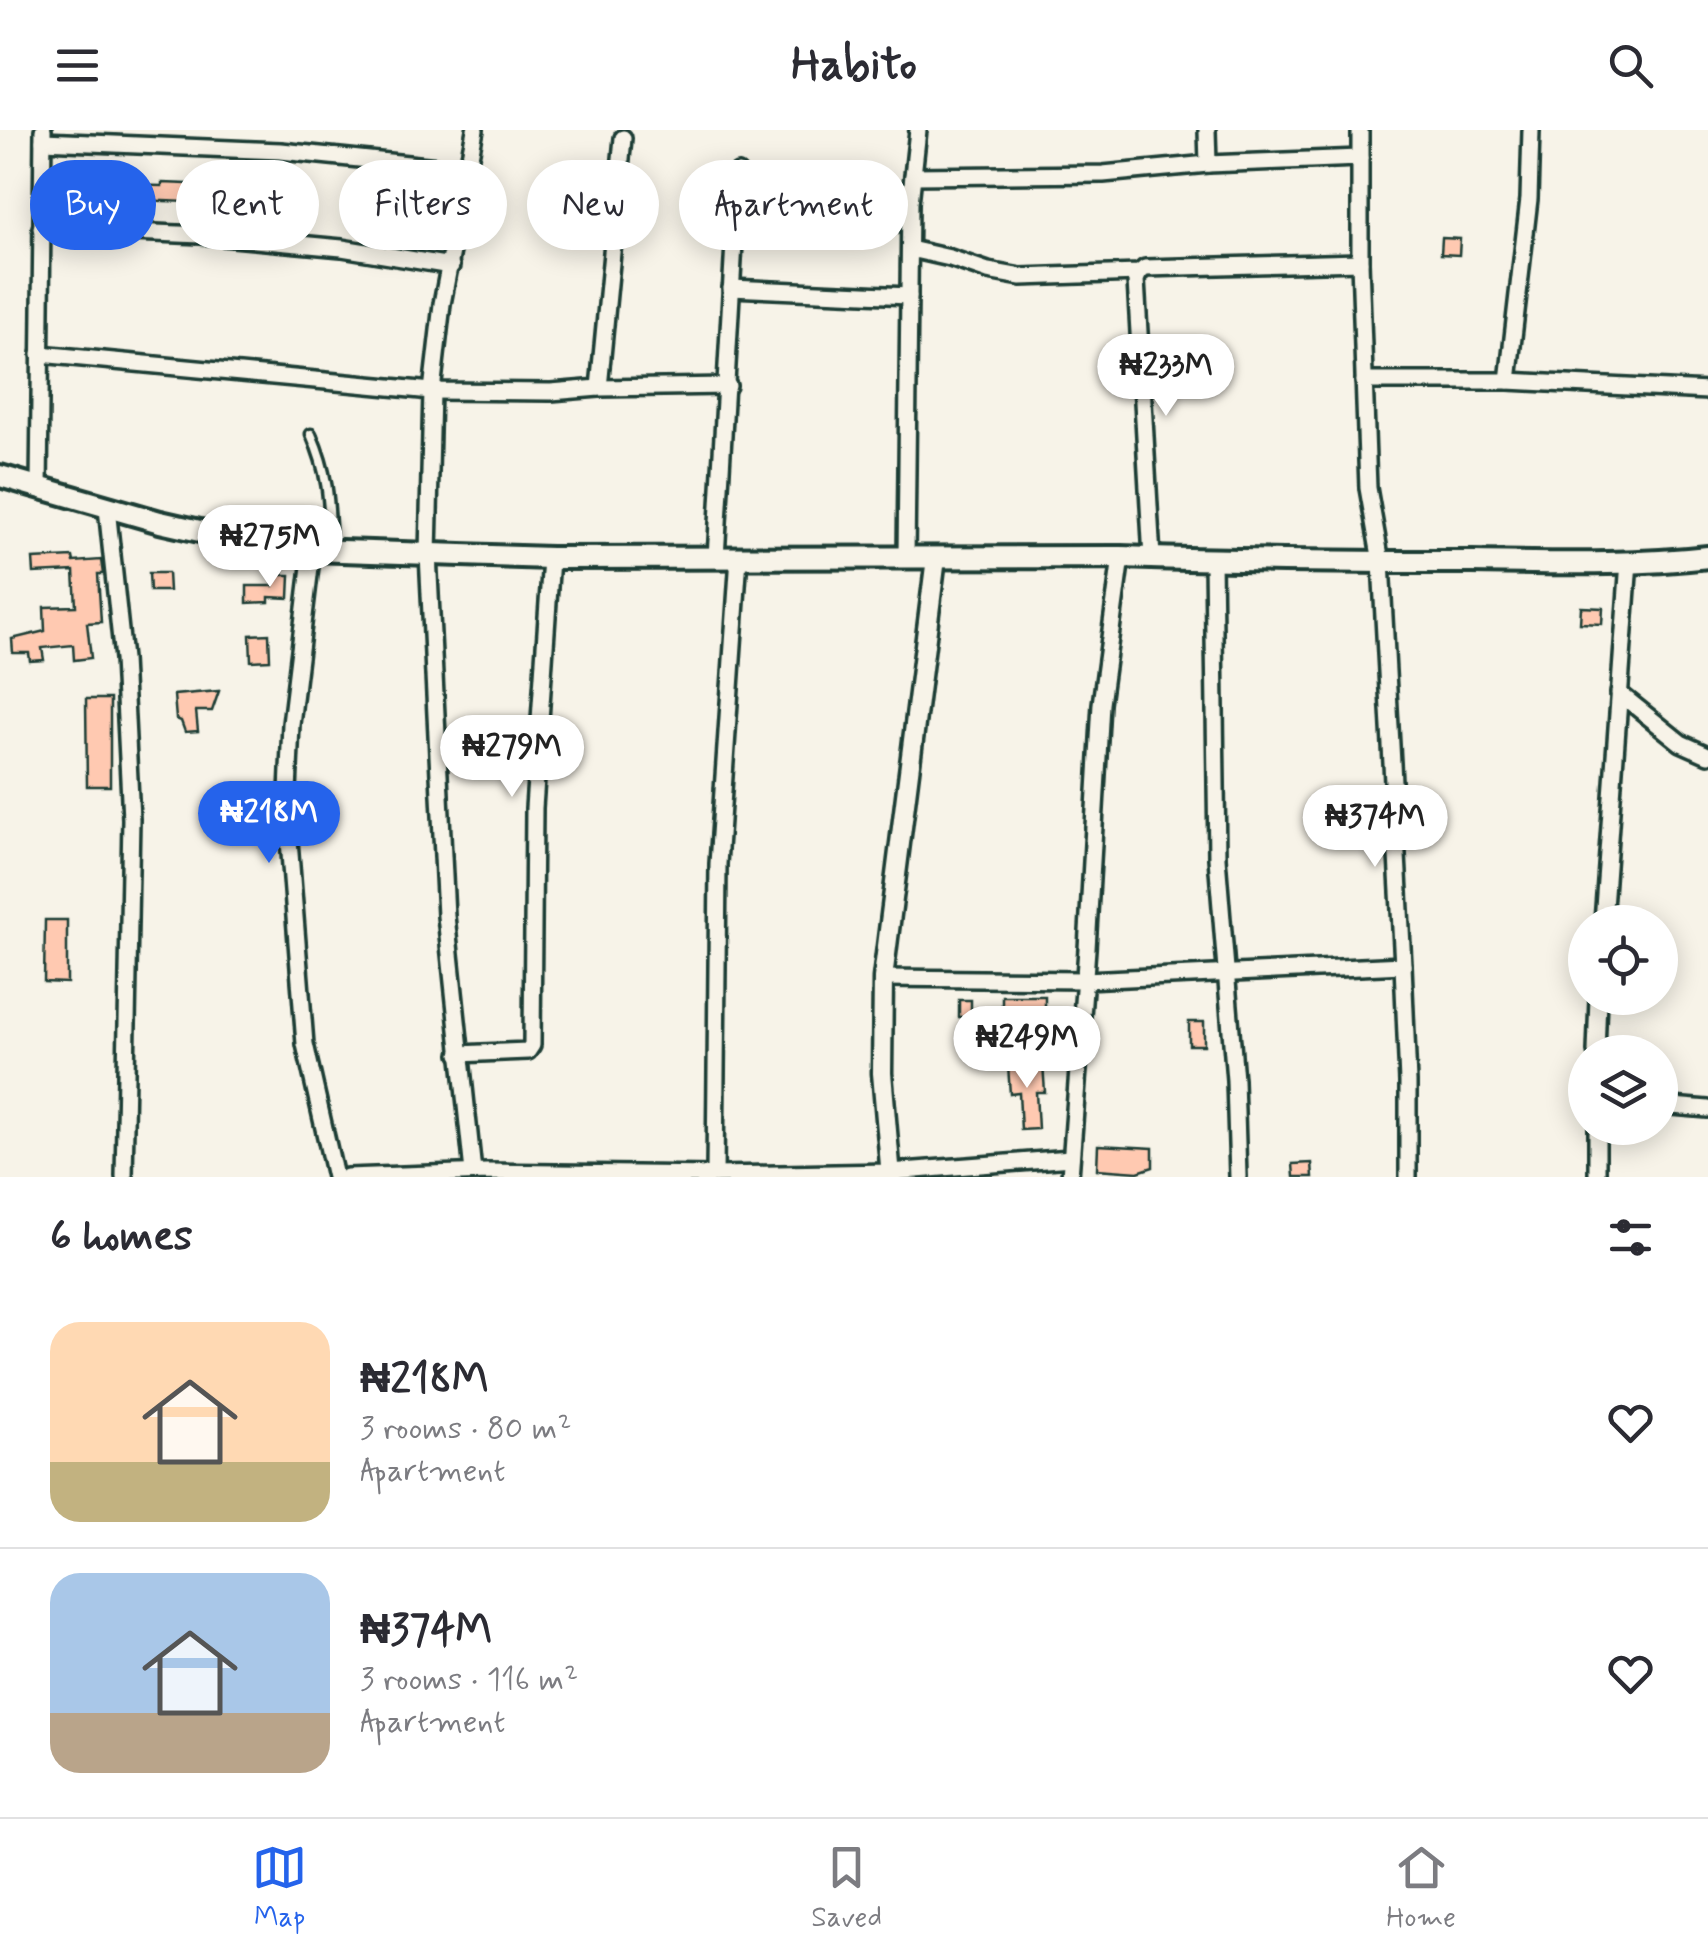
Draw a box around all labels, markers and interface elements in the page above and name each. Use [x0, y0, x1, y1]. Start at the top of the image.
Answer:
text: Habito [791, 36, 917, 95]
icon: menu [50, 38, 105, 93]
icon: search [1603, 38, 1658, 93]
chip: Buy [30, 160, 156, 250]
chip: Rent [176, 160, 319, 250]
chip: Filters [339, 160, 507, 250]
chip: New [527, 160, 659, 250]
chip: Apartment [679, 160, 908, 250]
pin: ₦233M [1096, 334, 1236, 419]
text: ₦233M [1119, 345, 1213, 387]
pin: ₦275M [200, 505, 340, 590]
text: ₦275M [220, 516, 320, 558]
pin: ₦279M [442, 715, 582, 800]
text: ₦279M [462, 726, 562, 768]
pin: ₦218M [199, 781, 339, 866]
pin: ₦374M [1305, 785, 1445, 870]
text: ₦218M [220, 792, 318, 834]
text: ₦374M [1325, 796, 1425, 838]
map controls [1568, 905, 1678, 1145]
button: locate [1568, 905, 1678, 1015]
pin: ₦249M [957, 1006, 1097, 1091]
text: ₦249M [975, 1017, 1079, 1059]
button: layers [1568, 1035, 1678, 1145]
text: 6 homes [50, 1210, 193, 1265]
icon: filters [1603, 1210, 1658, 1265]
text: ₦218M [360, 1353, 489, 1408]
icon: home [130, 1362, 250, 1482]
icon: heart [1603, 1395, 1658, 1450]
text: 3 rooms · 80 m² [360, 1408, 571, 1450]
text: Apartment [360, 1450, 505, 1492]
text: ₦374M [360, 1604, 492, 1659]
icon: home [130, 1613, 250, 1733]
icon: heart [1603, 1646, 1658, 1701]
text: 3 rooms · 116 m² [360, 1659, 578, 1701]
text: Apartment [360, 1701, 505, 1743]
tab: Map [252, 1840, 307, 1937]
tab: Saved [811, 1840, 882, 1937]
tab: Home [1386, 1840, 1456, 1937]

